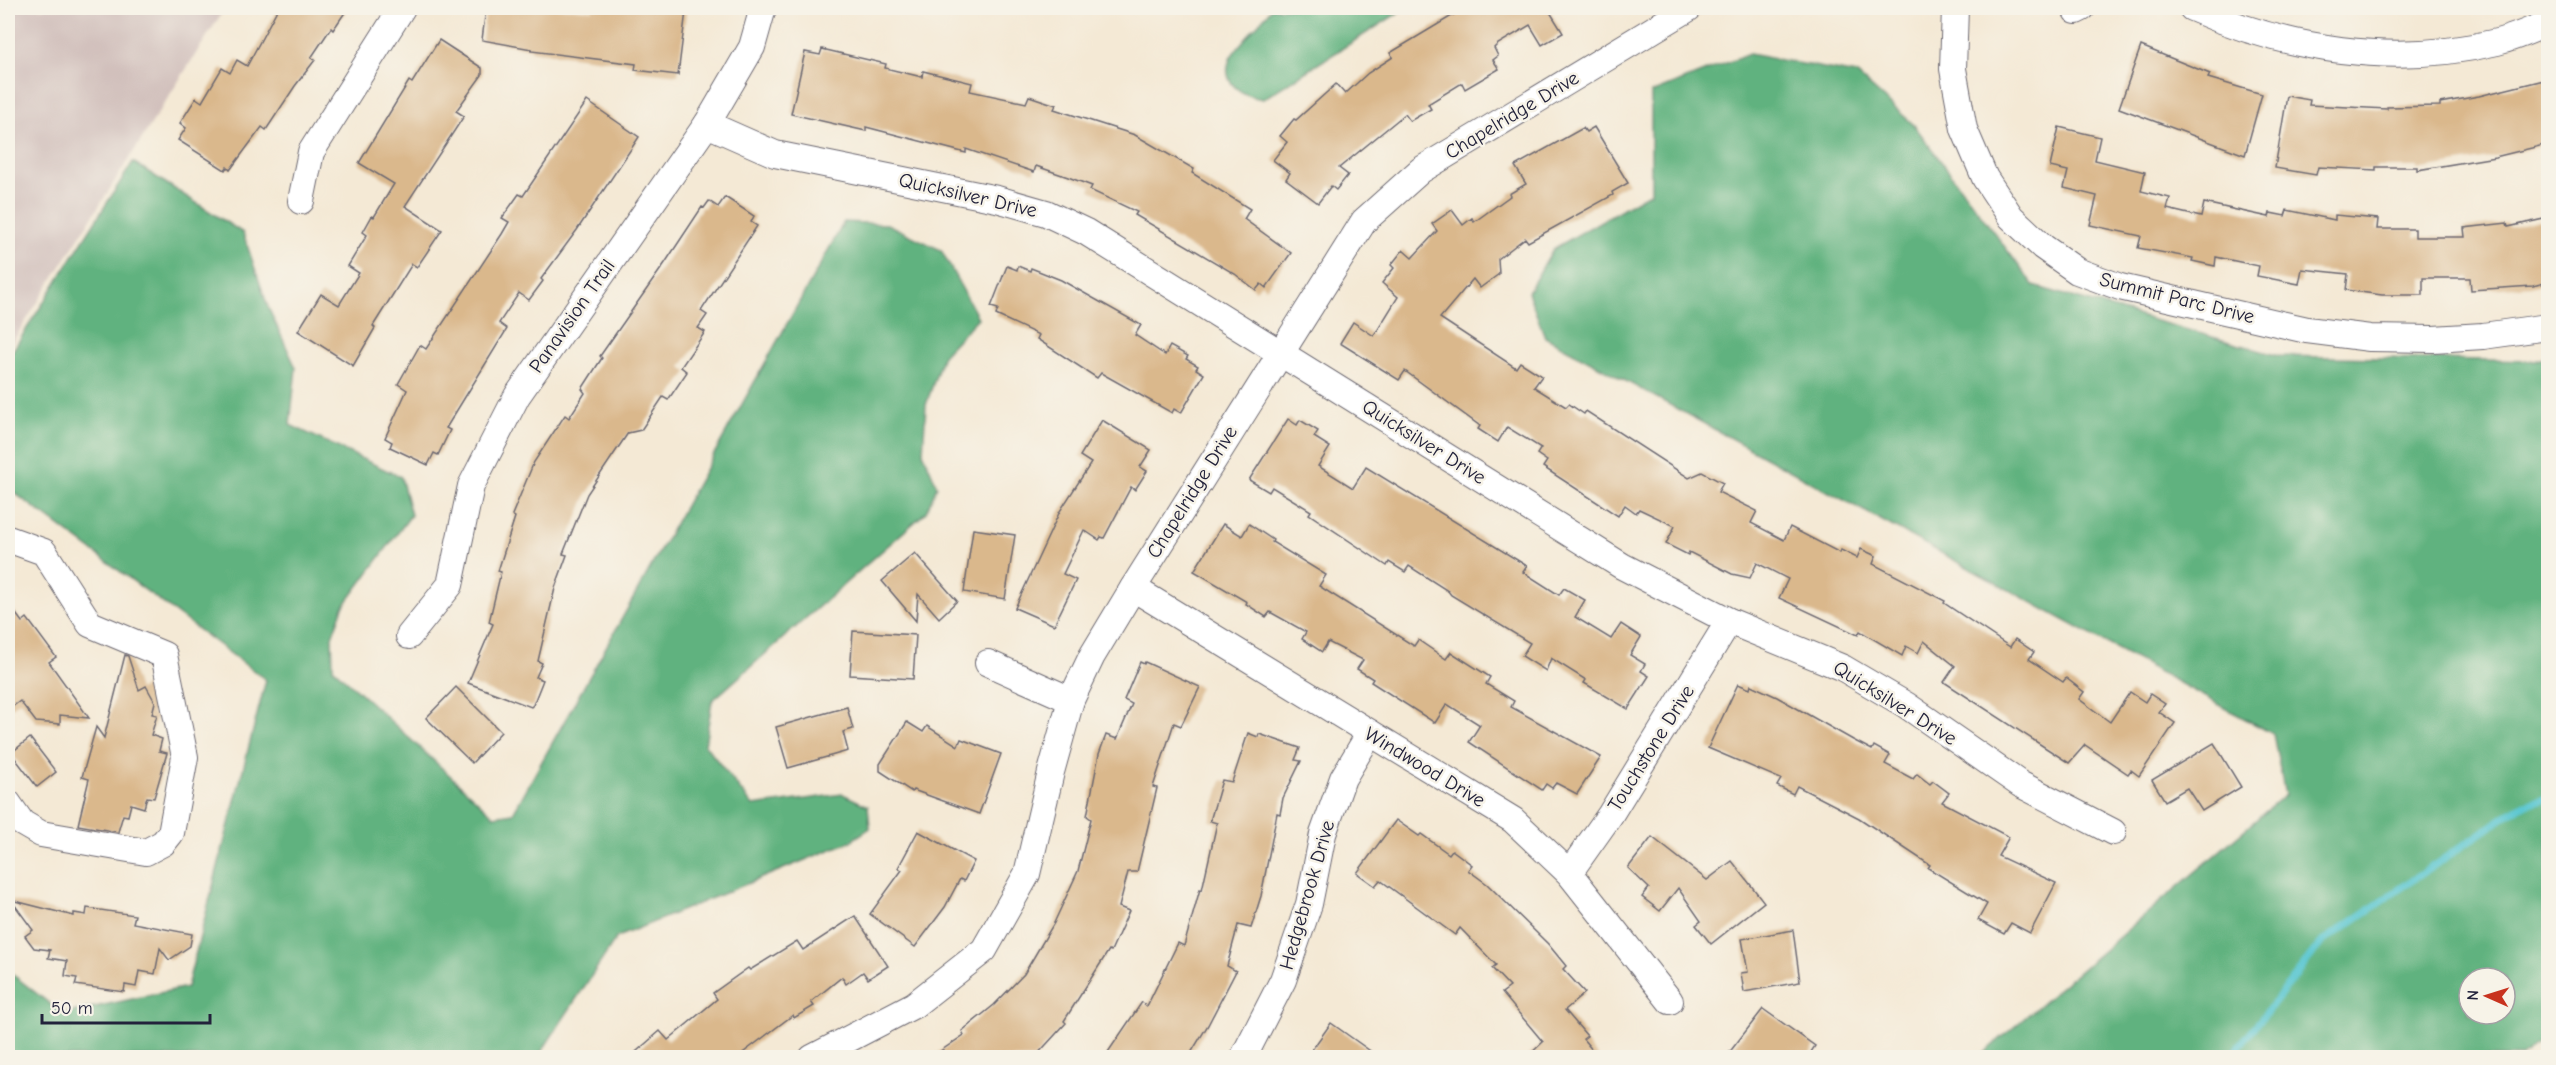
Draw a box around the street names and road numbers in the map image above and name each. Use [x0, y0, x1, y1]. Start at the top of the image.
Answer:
street label: Chapelridge Drive [1441, 66, 1583, 164]
street label: Quicksilver Drive [897, 168, 1039, 222]
street label: Panavision Trail [524, 255, 620, 377]
street label: Summit Parc Drive [2097, 268, 2257, 328]
street label: Quicksilver Drive [1358, 395, 1490, 489]
street label: Chapelridge Drive [1142, 422, 1242, 562]
street label: Quicksilver Drive [1829, 656, 1961, 750]
street label: Touchstone Drive [1603, 681, 1699, 815]
street label: Windwood Drive [1361, 722, 1489, 812]
street label: Hedgebrook Drive [1275, 818, 1339, 972]

